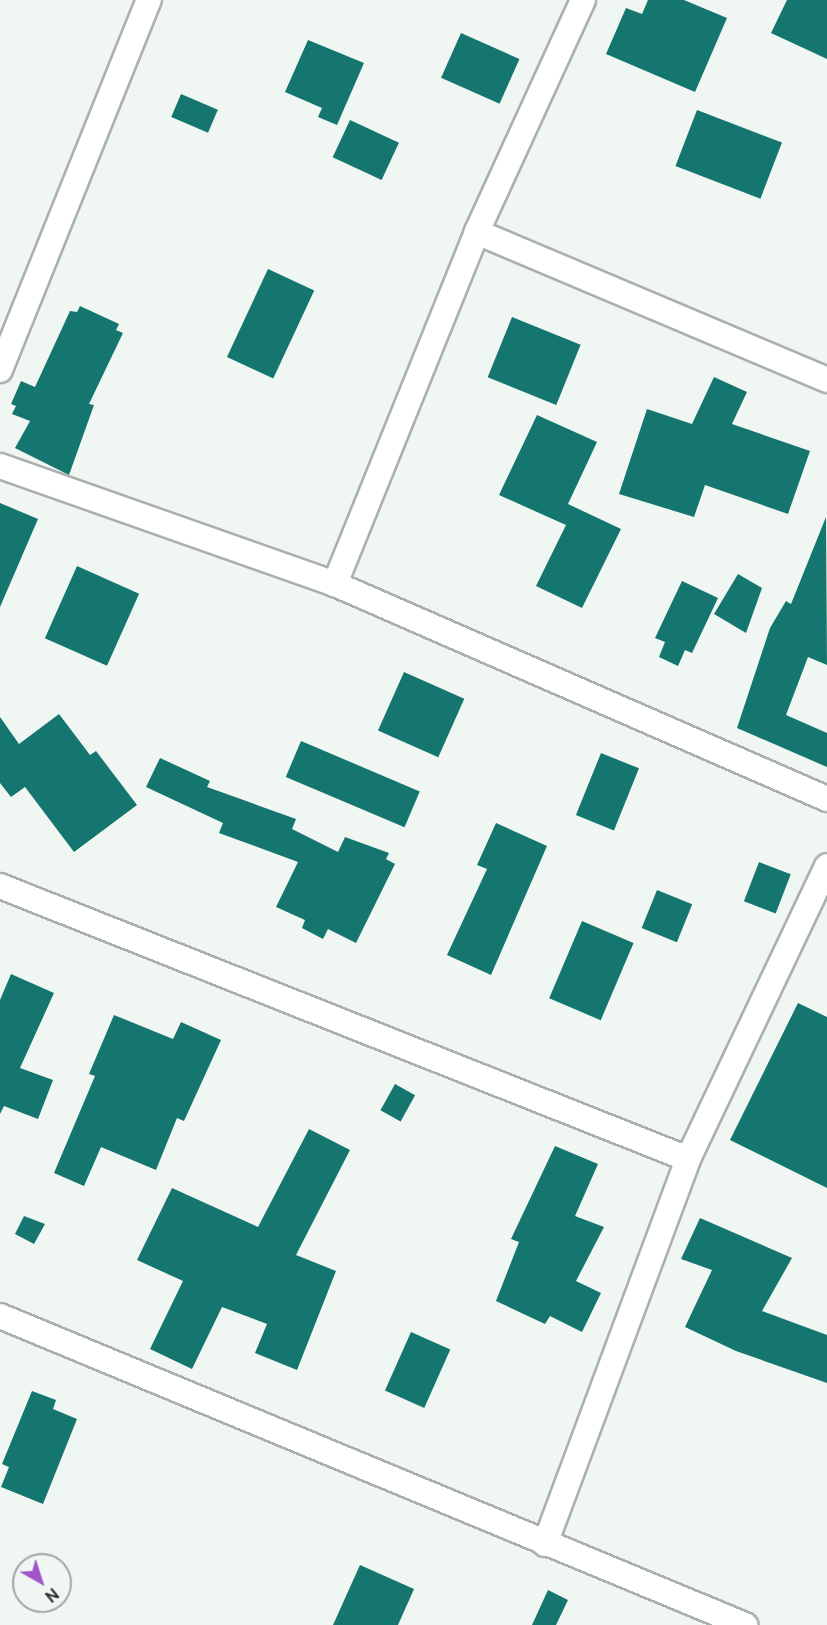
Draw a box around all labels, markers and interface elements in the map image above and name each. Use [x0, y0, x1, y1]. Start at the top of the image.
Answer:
north arrow [12, 1553, 72, 1613]
text: N [42, 1585, 62, 1606]

